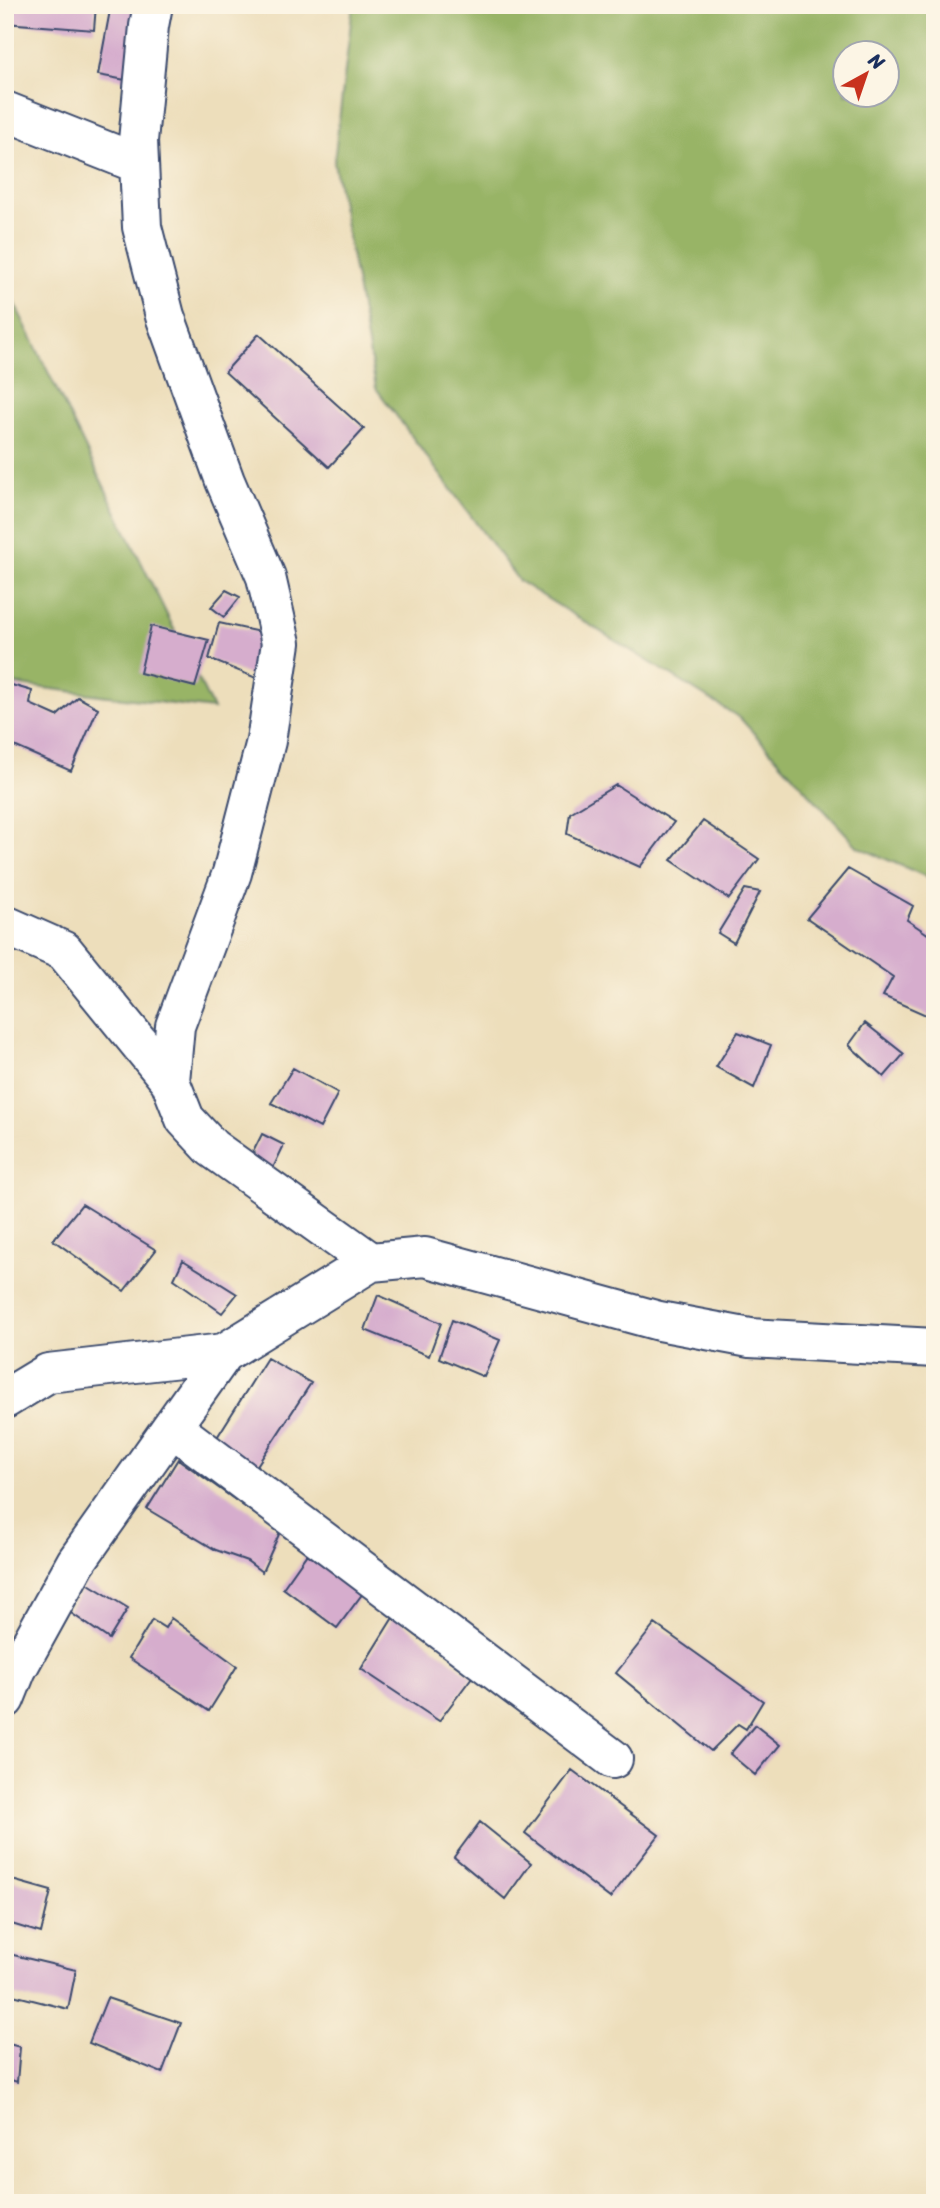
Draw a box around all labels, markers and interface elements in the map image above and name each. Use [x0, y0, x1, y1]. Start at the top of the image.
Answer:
north arrow [832, 38, 902, 108]
text: N [860, 44, 893, 79]

